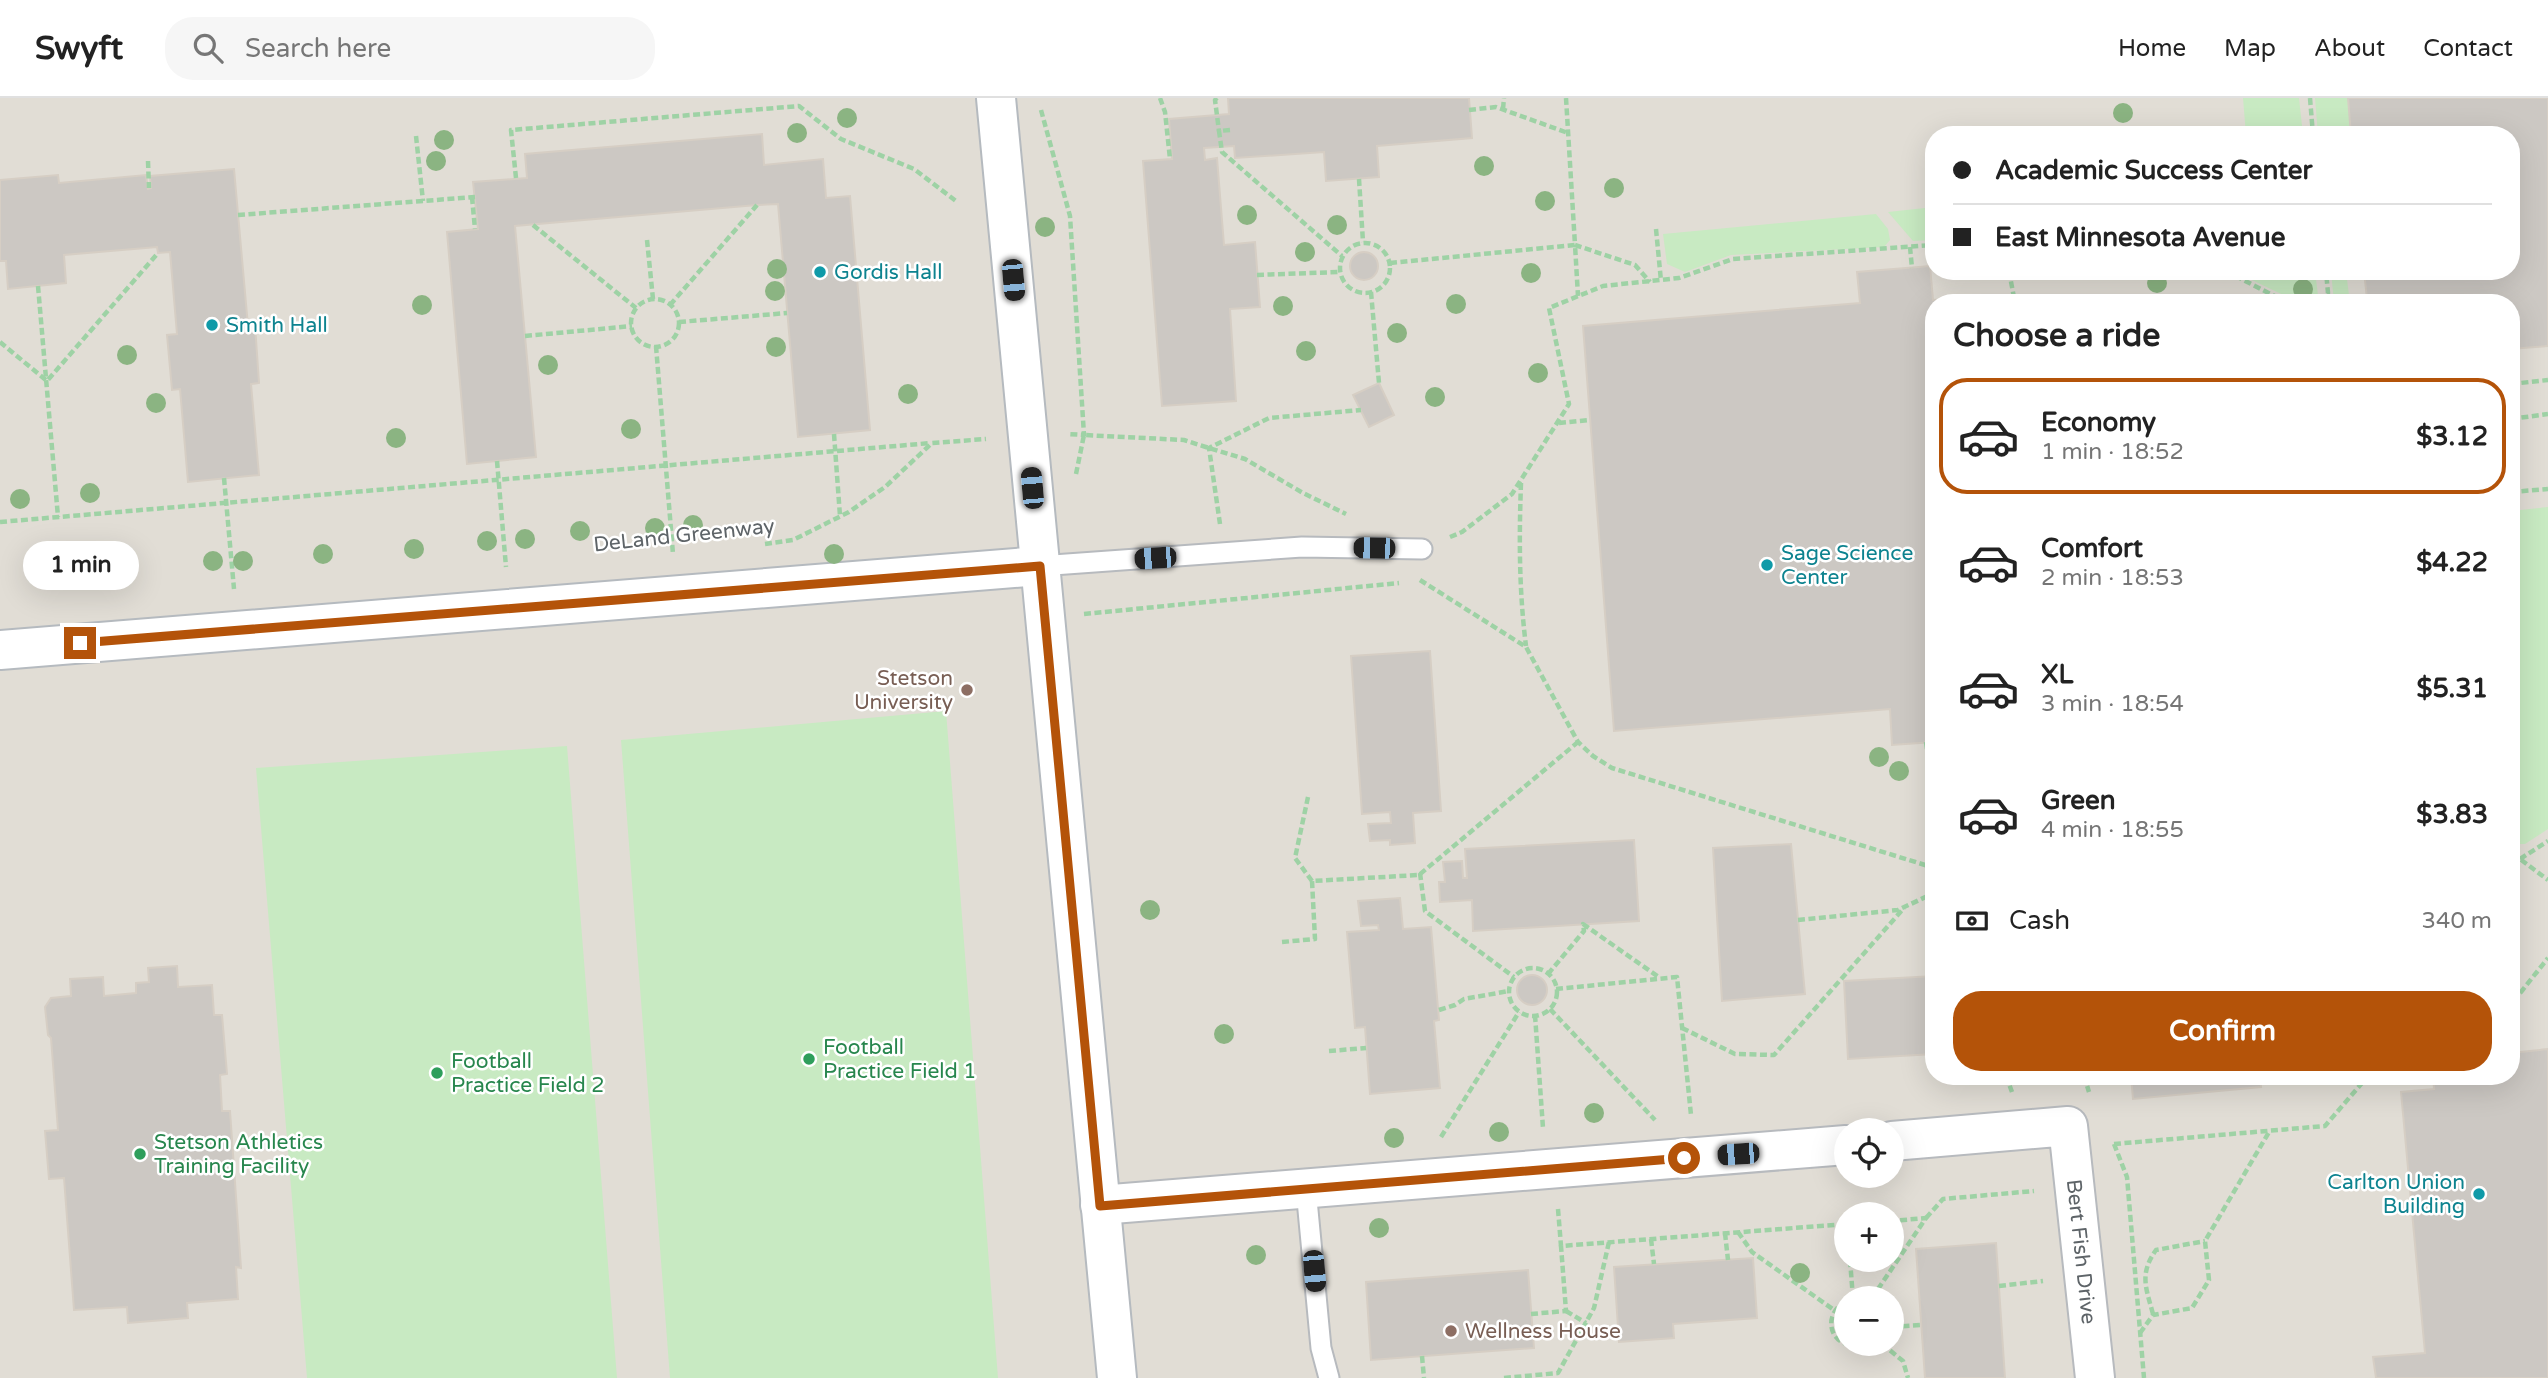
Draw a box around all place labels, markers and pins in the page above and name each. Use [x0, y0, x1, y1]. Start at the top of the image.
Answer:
place label: Gordis Hall [834, 260, 943, 285]
marker: Gordis Hall [812, 264, 828, 280]
place label: Smith Hall [226, 313, 328, 338]
marker: Smith Hall [204, 317, 220, 333]
place label: Sage Science Center [1781, 541, 1913, 590]
marker: Sage Science Center [1759, 557, 1775, 573]
place label: Stetson University [854, 666, 953, 715]
marker: Stetson University [959, 682, 975, 698]
place label: Football Practice Field 1 [823, 1035, 976, 1084]
place label: Football Practice Field 2 [451, 1049, 604, 1098]
marker: Football Practice Field 1 [801, 1051, 817, 1067]
marker: Football Practice Field 2 [429, 1065, 445, 1081]
place label: Stetson Athletics Training Facility [154, 1130, 323, 1179]
marker: Stetson Athletics Training Facility [132, 1146, 148, 1162]
place label: Carlton Union Building [2327, 1170, 2465, 1219]
marker: Carlton Union Building [2471, 1186, 2487, 1202]
place label: Wellness House [1465, 1319, 1621, 1344]
marker: Wellness House [1443, 1323, 1459, 1339]

